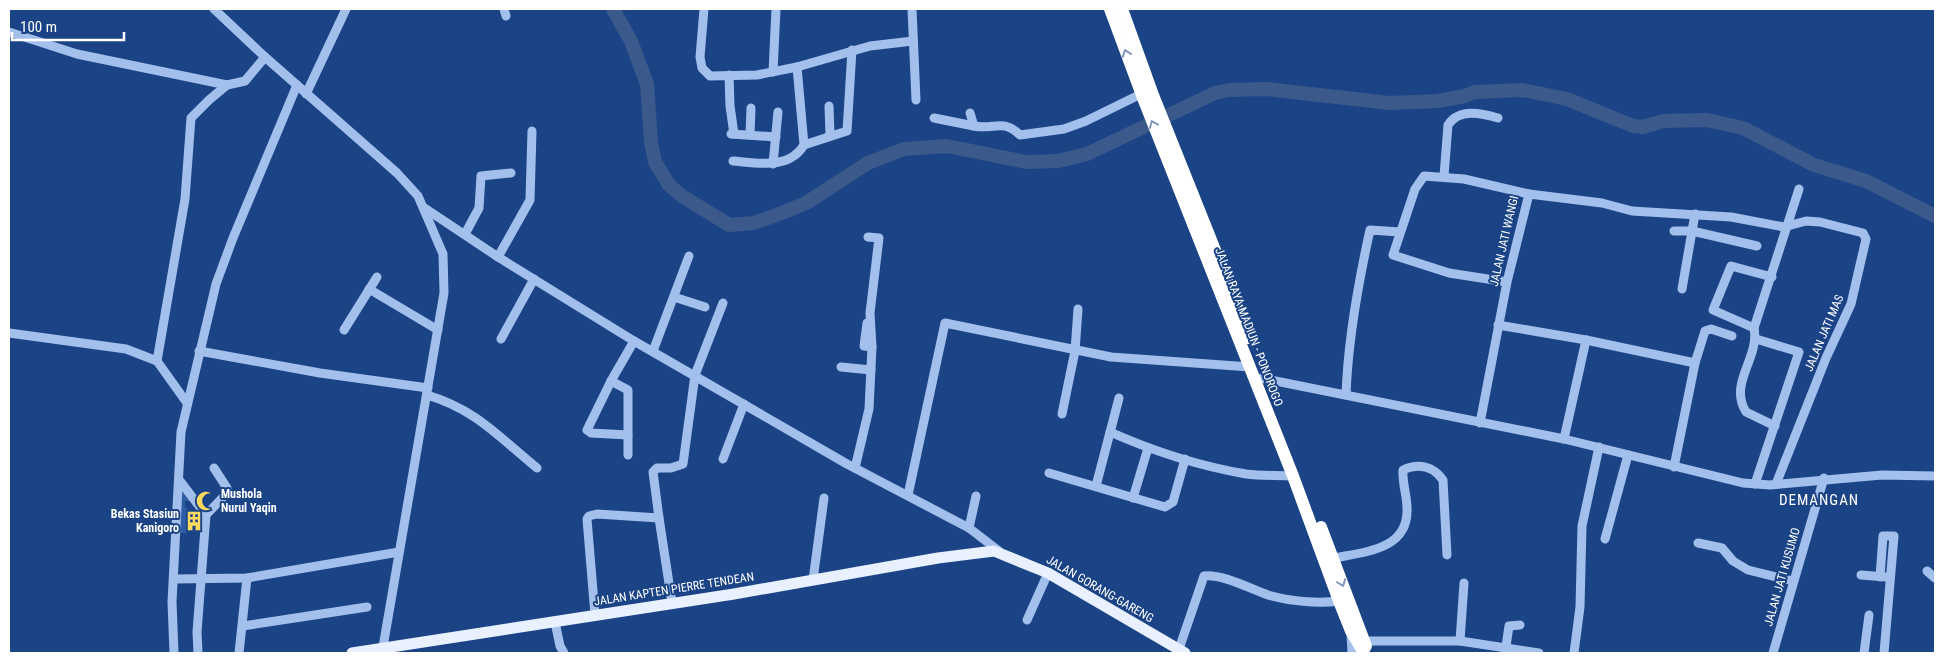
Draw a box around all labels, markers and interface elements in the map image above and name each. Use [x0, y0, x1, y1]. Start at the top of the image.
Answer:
scale bar [12, 10, 125, 42]
text: 100 m [20, 18, 57, 36]
one-way arrow [1122, 50, 1132, 58]
one-way arrow [1149, 120, 1160, 129]
street label: JALAN JATI WANGI [1487, 194, 1521, 288]
street label: JALAN RAYA MADIUN - PONOROGO [1212, 246, 1286, 408]
street label: JALAN JATI MAS [1802, 293, 1846, 373]
place label: Mushola Nurul Yaqin [221, 487, 277, 515]
mosque icon: Mushola Nurul Yaqin [195, 490, 217, 512]
district label: DEMANGAN [1779, 491, 1859, 509]
place label: Bekas Stasiun Kanigoro [111, 507, 179, 535]
building icon: Bekas Stasiun Kanigoro [183, 510, 205, 532]
street label: JALAN JATI KUSUMO [1761, 526, 1803, 628]
street label: JALAN GORANG-GARENG [1044, 553, 1156, 625]
street label: JALAN KAPTEN PIERRE TENDEAN [593, 569, 755, 609]
one-way arrow [1336, 578, 1346, 587]

